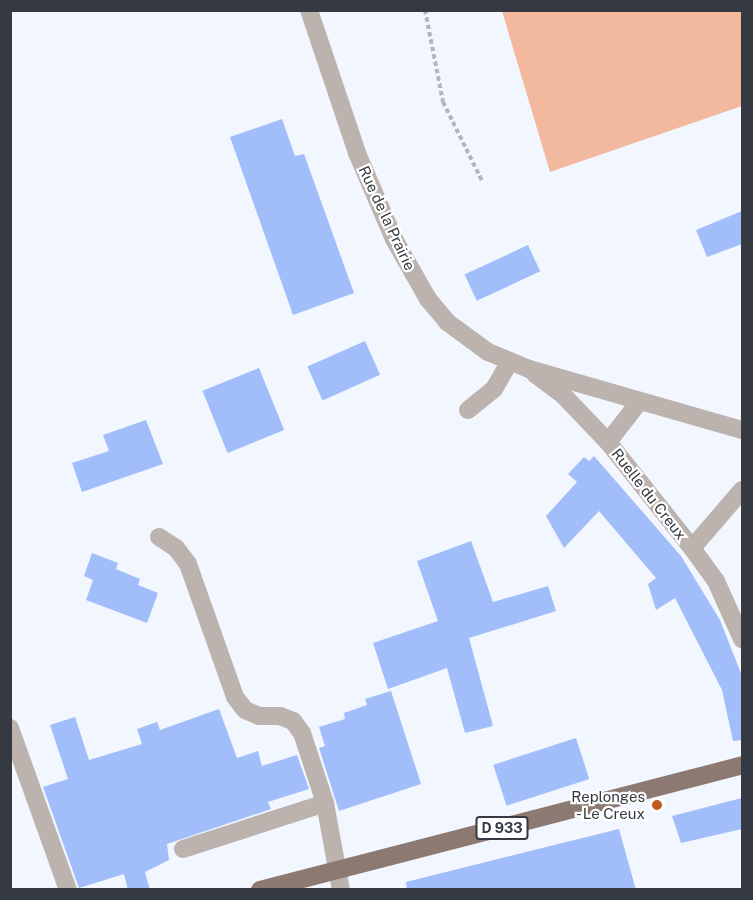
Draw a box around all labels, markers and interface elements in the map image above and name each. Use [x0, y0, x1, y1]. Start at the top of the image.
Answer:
street label: Rue de la Prairie [355, 163, 419, 273]
street label: Ruelle du Creux [608, 445, 690, 543]
place label: Replonges - Le Creux [571, 787, 645, 822]
marker: Replonges - Le Creux [650, 798, 664, 812]
road number: D 933 [475, 817, 529, 839]

